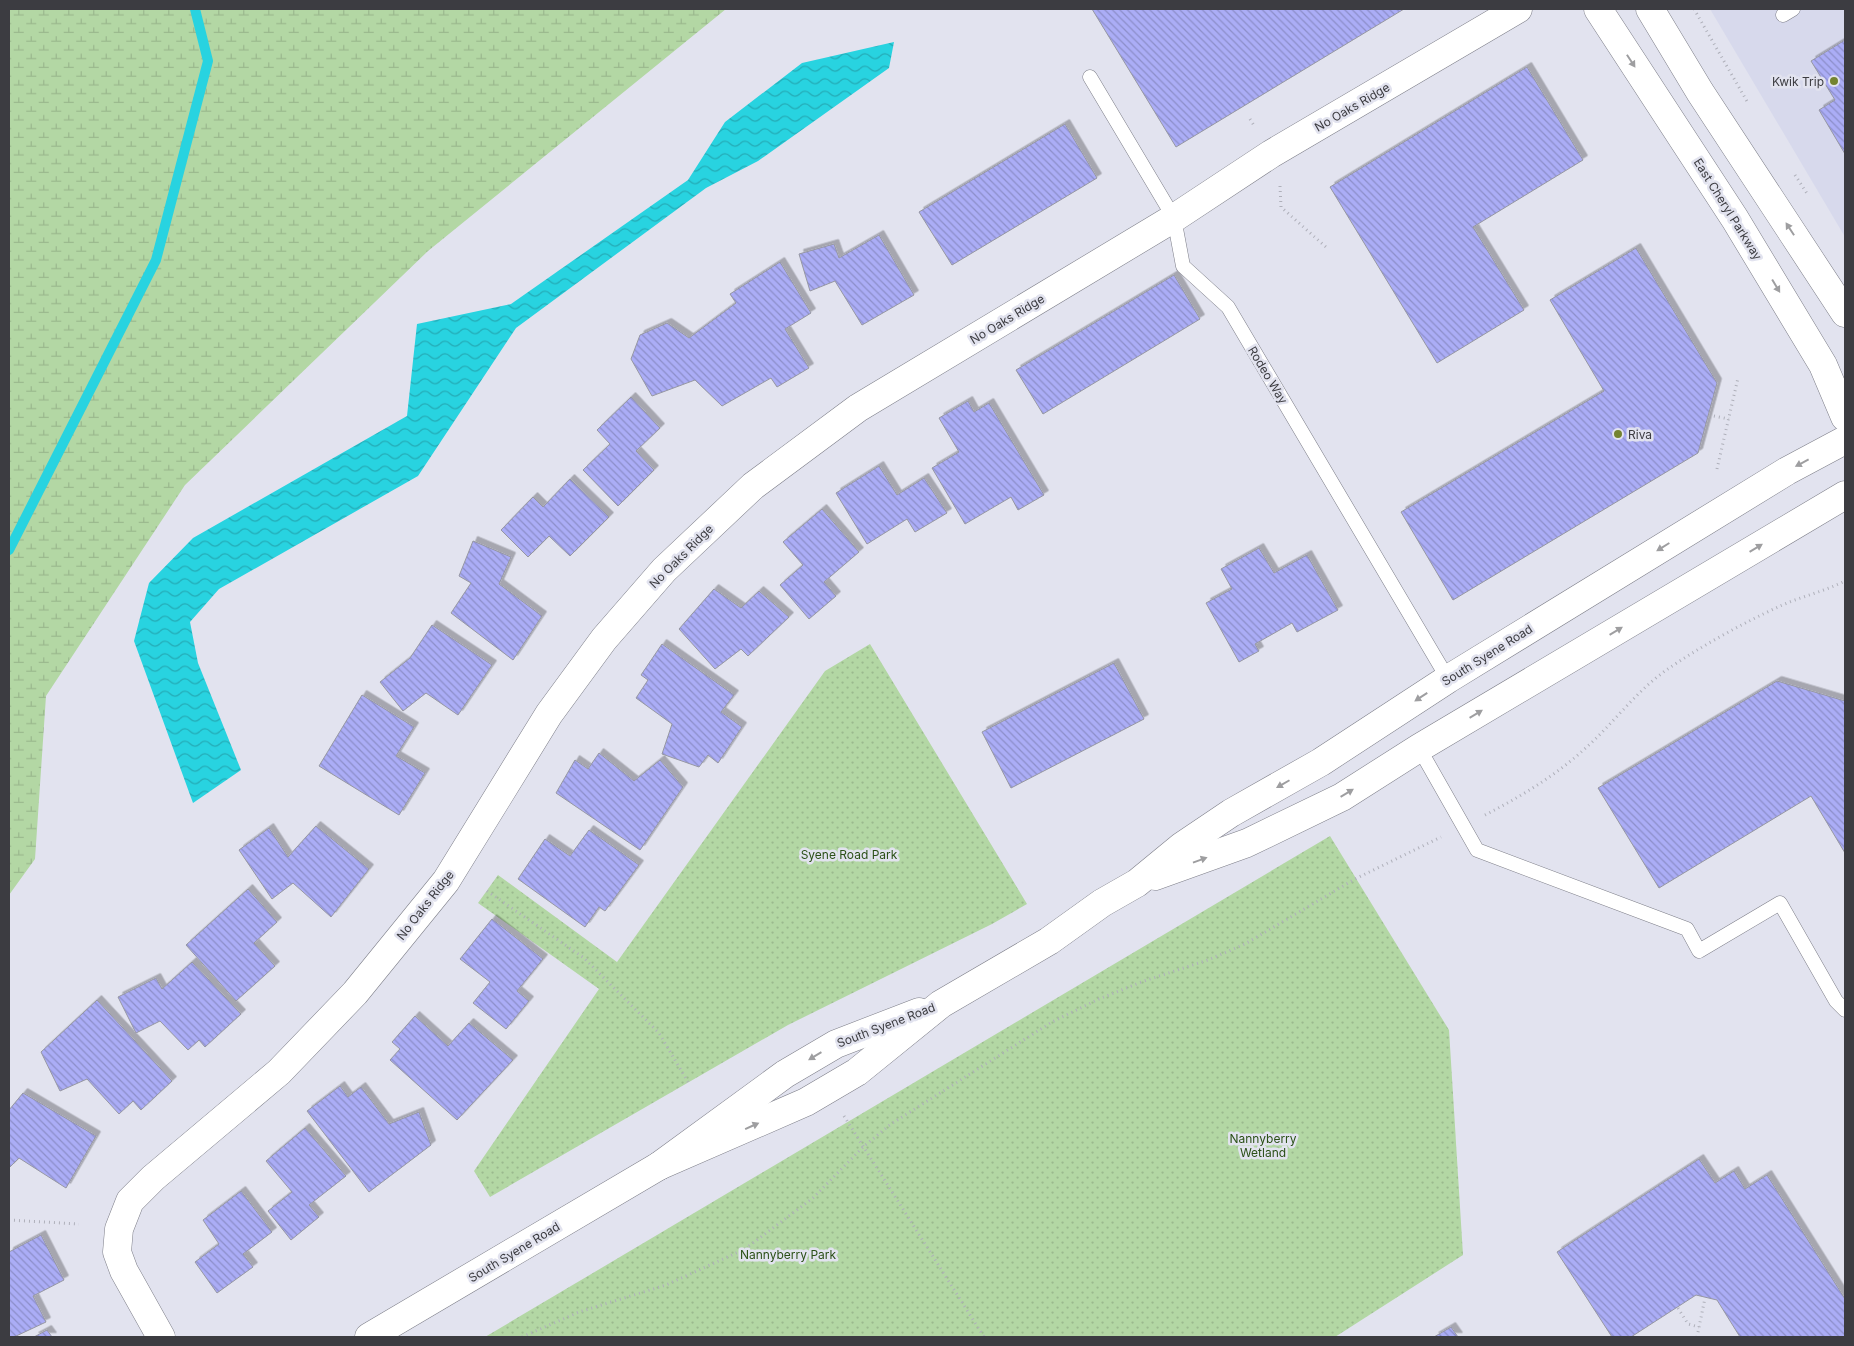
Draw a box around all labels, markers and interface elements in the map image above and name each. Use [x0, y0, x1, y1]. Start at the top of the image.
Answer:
one-way arrow [1627, 54, 1636, 68]
place label: Kwik Trip [1772, 74, 1824, 89]
marker: Kwik Trip [1828, 75, 1840, 87]
street label: No Oaks Ridge [1312, 79, 1392, 135]
street label: East Cheryl Parkway [1691, 155, 1766, 263]
one-way arrow [1785, 222, 1795, 235]
one-way arrow [1771, 280, 1780, 293]
street label: No Oaks Ridge [967, 291, 1047, 347]
street label: Rodeo Way [1245, 344, 1291, 407]
place label: Riva [1628, 427, 1652, 442]
marker: Riva [1612, 428, 1624, 440]
one-way arrow [1795, 459, 1809, 467]
street label: No Oaks Ridge [646, 521, 716, 591]
one-way arrow [1657, 542, 1670, 551]
one-way arrow [1749, 544, 1762, 553]
street label: South Syene Road [1439, 621, 1535, 689]
one-way arrow [1609, 627, 1623, 636]
one-way arrow [1414, 692, 1427, 702]
one-way arrow [1470, 710, 1483, 719]
one-way arrow [1277, 779, 1290, 788]
one-way arrow [1341, 789, 1354, 798]
park label: Syene Road Park [801, 847, 898, 862]
one-way arrow [1192, 856, 1207, 863]
street label: No Oaks Ridge [393, 867, 457, 943]
street label: South Syene Road [835, 999, 937, 1051]
one-way arrow [809, 1052, 822, 1061]
one-way arrow [745, 1121, 759, 1129]
park label: Nannyberry Wetland [1229, 1131, 1297, 1160]
street label: South Syene Road [466, 1219, 562, 1285]
park label: Nannyberry Park [740, 1247, 836, 1262]

